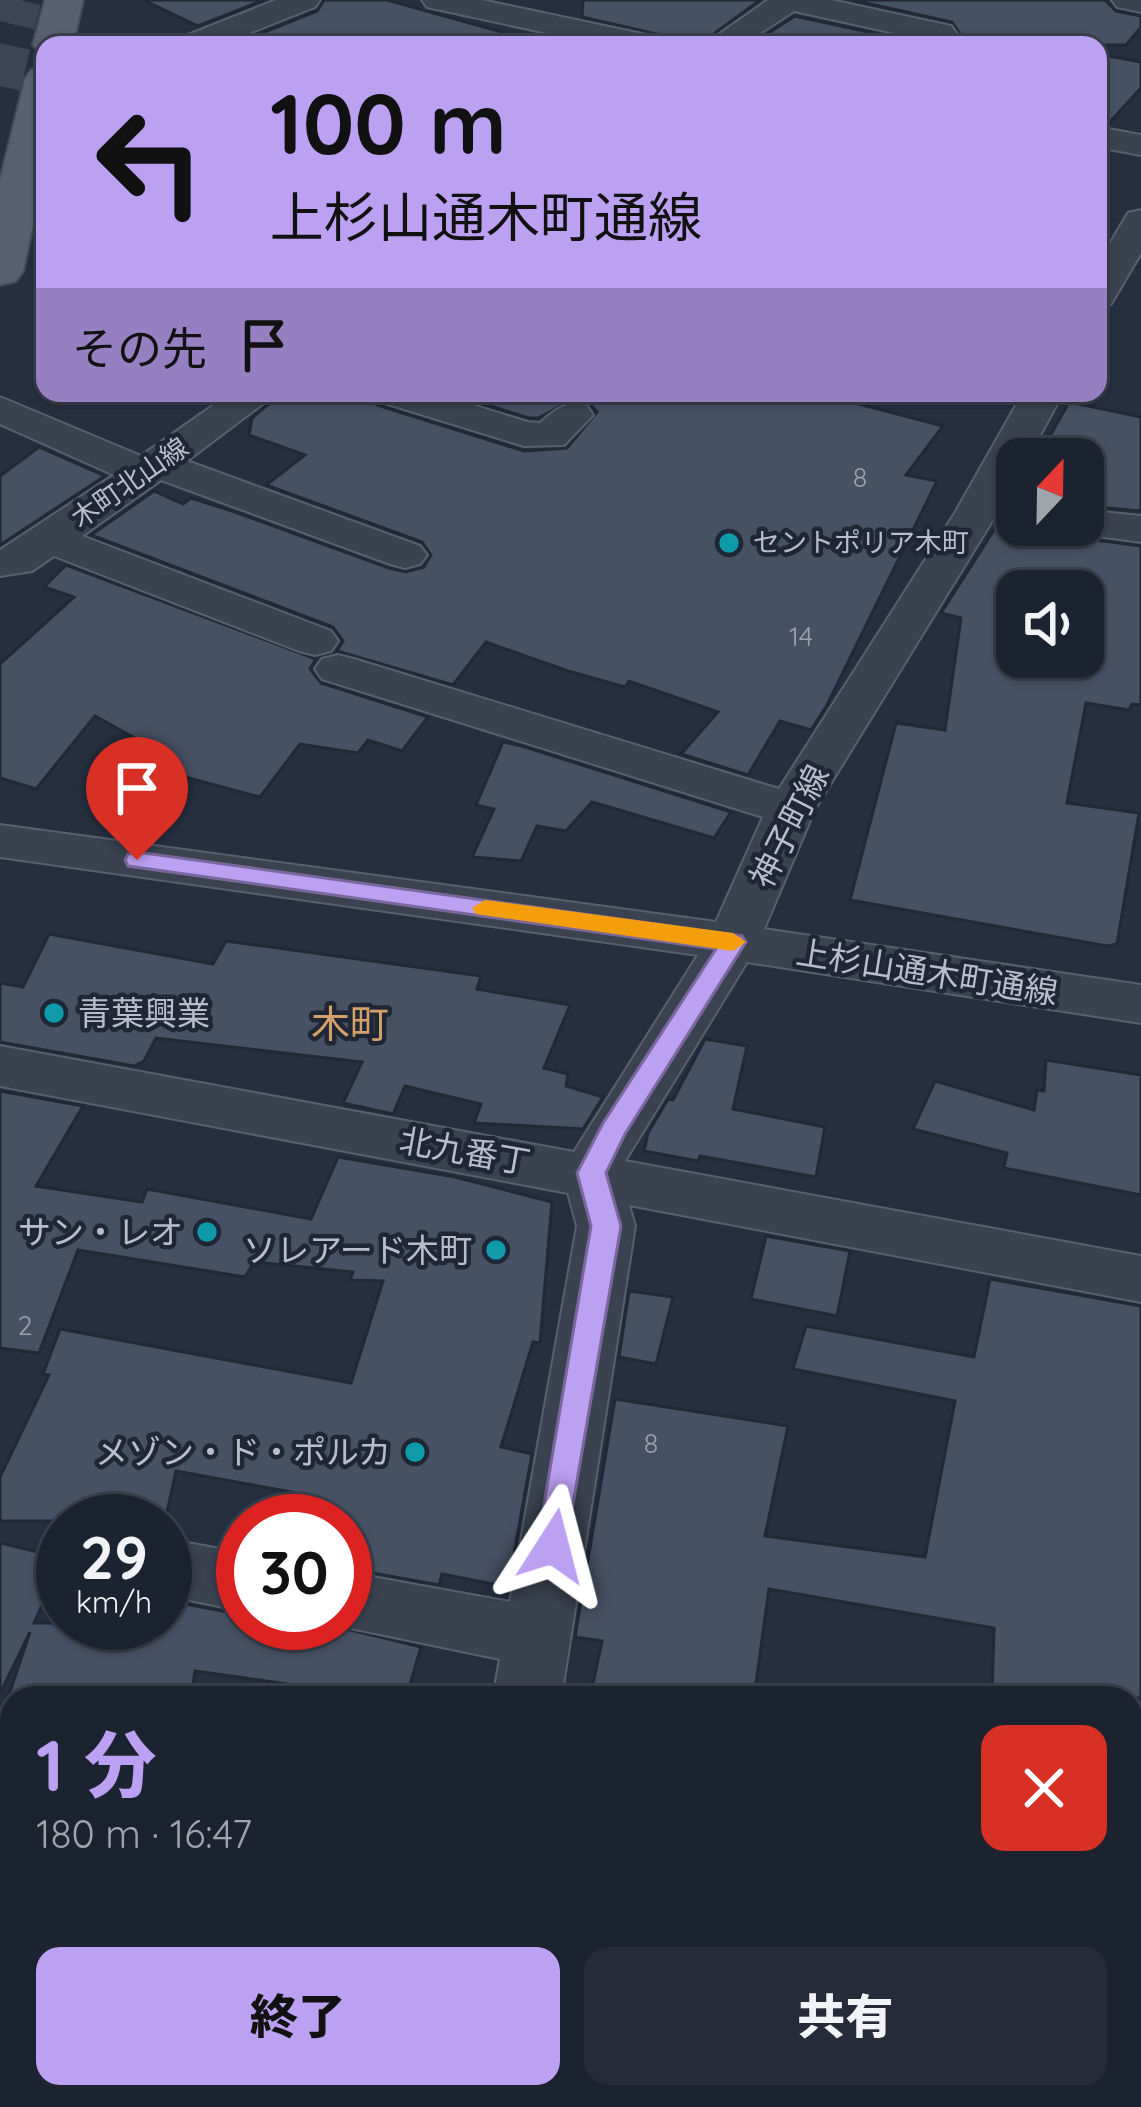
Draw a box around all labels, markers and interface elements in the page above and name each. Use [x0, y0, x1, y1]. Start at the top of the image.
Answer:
text: 100 m [270, 70, 507, 175]
icon: left [72, 84, 228, 240]
text: 上杉山通木町通線 [270, 183, 702, 251]
icon: arrive [231, 312, 297, 378]
text: その先 [72, 320, 207, 376]
street label: 木町北山線 [64, 430, 194, 535]
north arrow [996, 438, 1104, 546]
map controls [996, 438, 1104, 678]
house number: 8 [853, 460, 867, 494]
place label: セントポリア木町 [753, 525, 969, 559]
marker: セントポリア木町 [716, 530, 742, 556]
button: sound [996, 570, 1104, 678]
house number: 14 [789, 619, 813, 653]
pin [86, 737, 188, 860]
icon: arrive [104, 755, 170, 821]
street label: 神子町線 [740, 758, 837, 894]
street label: 上杉山通木町通線 [793, 931, 1061, 1012]
place label: 青葉興業 [78, 992, 210, 1033]
district label: 木町 [311, 999, 389, 1048]
marker: 青葉興業 [41, 1000, 67, 1026]
street label: 北九番丁 [397, 1119, 534, 1182]
place label: サン・レオ [18, 1211, 183, 1252]
marker: サン・レオ [194, 1219, 220, 1245]
place label: ソレアード木町 [243, 1229, 472, 1270]
marker: ソレアード木町 [483, 1237, 509, 1263]
house number: 2 [18, 1308, 32, 1342]
house number: 8 [644, 1426, 658, 1460]
place label: メゾン・ド・ポルカ [95, 1431, 391, 1472]
marker: メゾン・ド・ポルカ [402, 1439, 428, 1465]
position arrow [490, 1483, 616, 1609]
speed limit sign: 30 [216, 1494, 372, 1650]
text: 29 [80, 1519, 148, 1594]
text: km/h [76, 1583, 152, 1621]
text: 1 分 [36, 1719, 156, 1809]
button: close [981, 1725, 1107, 1851]
text: 180 m · 16:47 [36, 1809, 252, 1858]
button: 終了 [36, 1947, 560, 2085]
button: 共有 [584, 1947, 1107, 2085]

